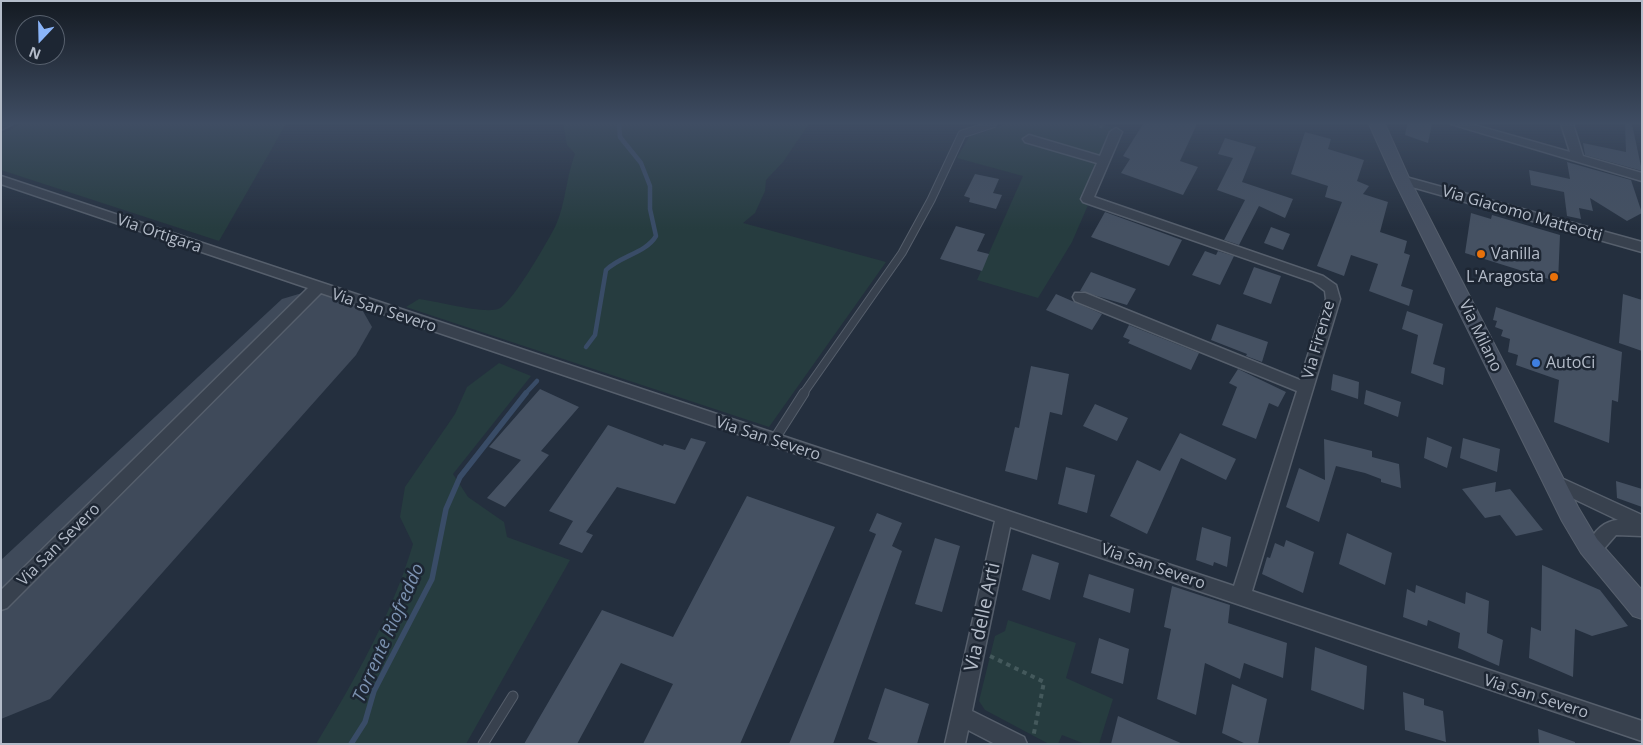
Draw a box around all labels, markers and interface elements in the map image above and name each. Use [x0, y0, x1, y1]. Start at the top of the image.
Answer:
north arrow [15, 15, 65, 65]
text: N [26, 43, 44, 64]
street label: Via Giacomo Matteotti [1440, 182, 1604, 246]
street label: Via Ortigara [114, 211, 204, 257]
place label: Vanilla [1491, 244, 1540, 264]
marker: Vanilla [1475, 248, 1487, 260]
place label: L'Aragosta [1466, 267, 1544, 287]
marker: L'Aragosta [1548, 271, 1560, 283]
street label: Via San Severo [329, 285, 439, 337]
street label: Via Milano [1454, 297, 1506, 375]
street label: Via Firenze [1299, 299, 1339, 381]
place label: AutoCi [1546, 353, 1595, 373]
marker: AutoCi [1530, 357, 1542, 369]
street label: Via San Severo [713, 413, 823, 465]
street label: Via San Severo [14, 500, 104, 590]
street label: Via San Severo [1098, 540, 1208, 594]
water label: Torrente Riofreddo [349, 560, 429, 706]
street label: Via delle Arti [960, 561, 1006, 673]
street label: Via San Severo [1481, 671, 1591, 723]

